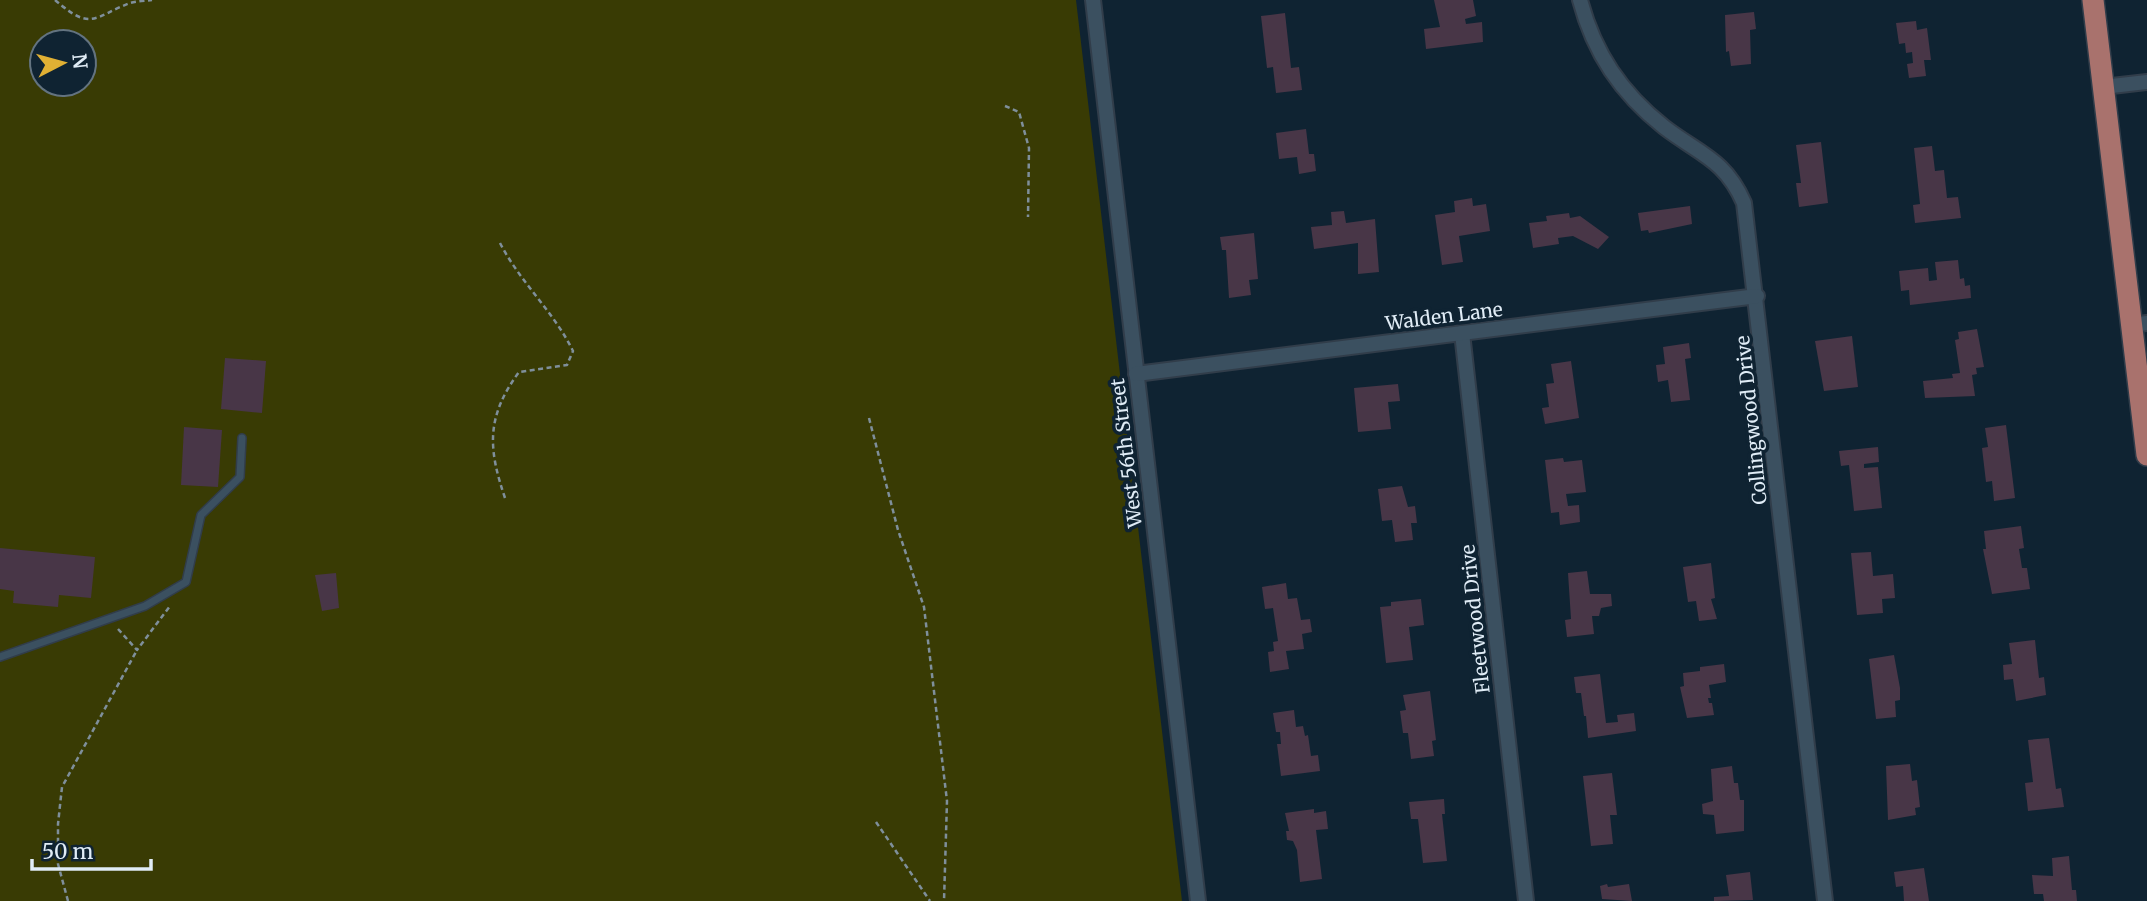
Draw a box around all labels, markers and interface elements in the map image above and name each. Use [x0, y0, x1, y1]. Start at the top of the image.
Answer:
north arrow [28, 28, 98, 98]
text: N [67, 53, 93, 70]
street label: Walden Lane [1383, 297, 1504, 335]
street label: Collingwood Drive [1730, 334, 1772, 506]
street label: West 56th Street [1105, 376, 1147, 530]
street label: Fleetwood Drive [1455, 543, 1495, 695]
scale bar [32, 828, 150, 872]
text: 50 m [42, 838, 93, 865]

